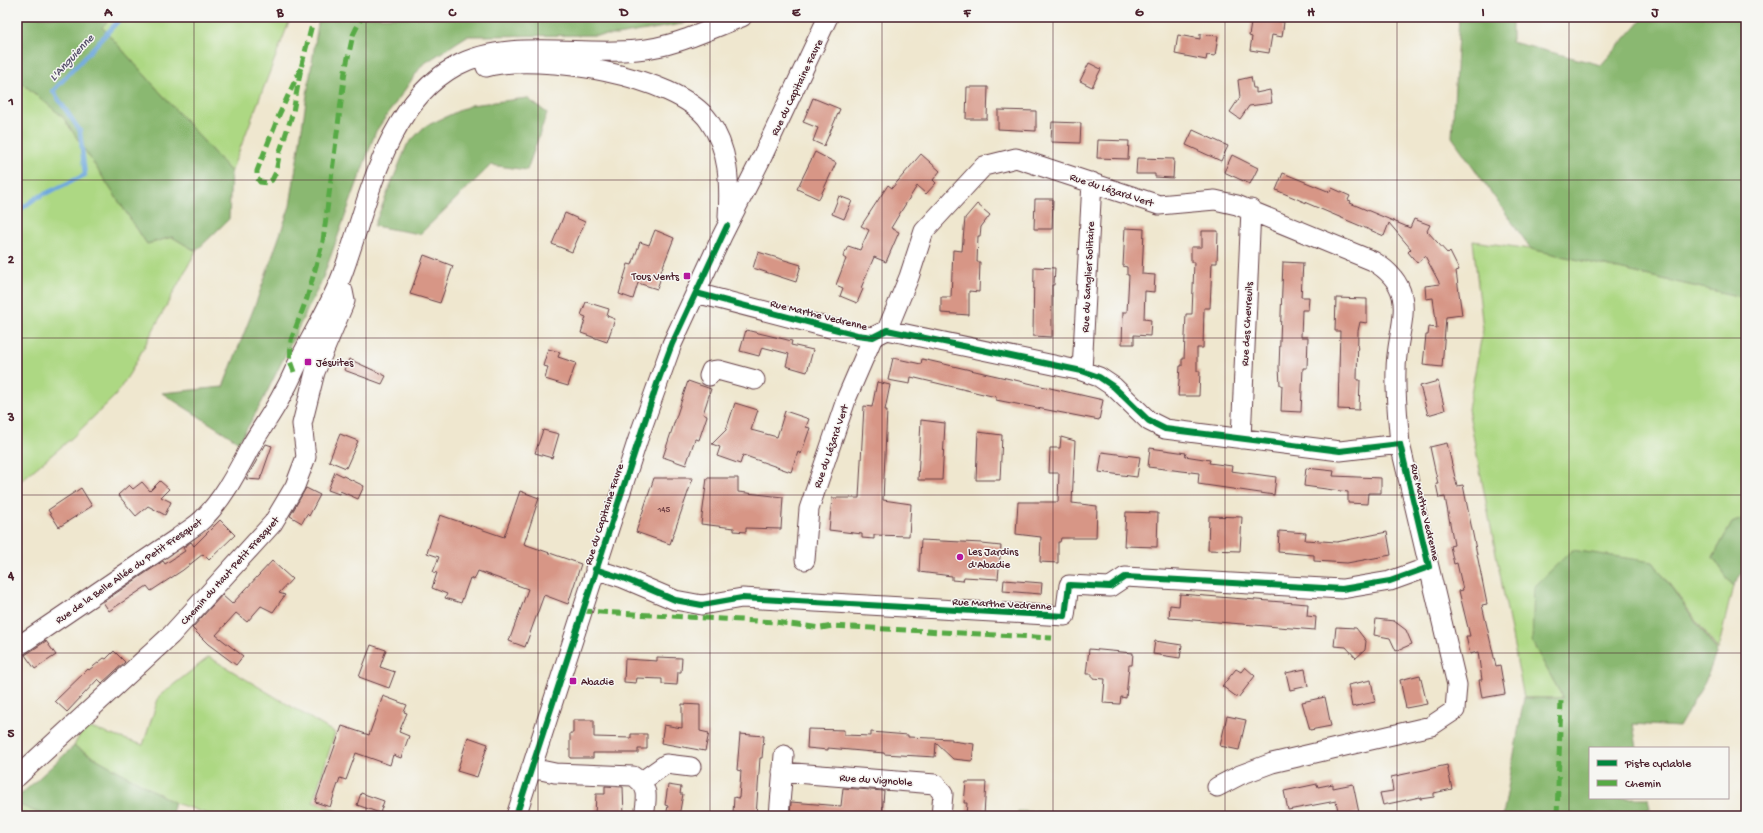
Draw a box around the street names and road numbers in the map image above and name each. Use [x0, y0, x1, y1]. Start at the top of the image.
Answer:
street label: Rue du Capitaine Favre [769, 37, 827, 138]
street label: Rue du Lézard Vert [1068, 172, 1156, 211]
street label: Rue du Sanglier Solitaire [1080, 221, 1098, 333]
street label: Rue des Chevreuils [1240, 281, 1256, 366]
street label: Rue Marthe Vedrenne [769, 298, 869, 334]
street label: Rue du Lézard Vert [812, 402, 852, 490]
street label: Rue du Capitaine Favre [583, 462, 627, 567]
street label: Rue Marthe Vedrenne [1407, 463, 1441, 563]
street label: Chemin du Haut Petit Fresquet [179, 514, 283, 628]
street label: Rue de la Belle Allée du Petit Fresquet [54, 515, 206, 627]
street label: Rue Marthe Vedrenne [952, 596, 1052, 614]
street label: Rue du Vignoble [839, 772, 913, 790]

